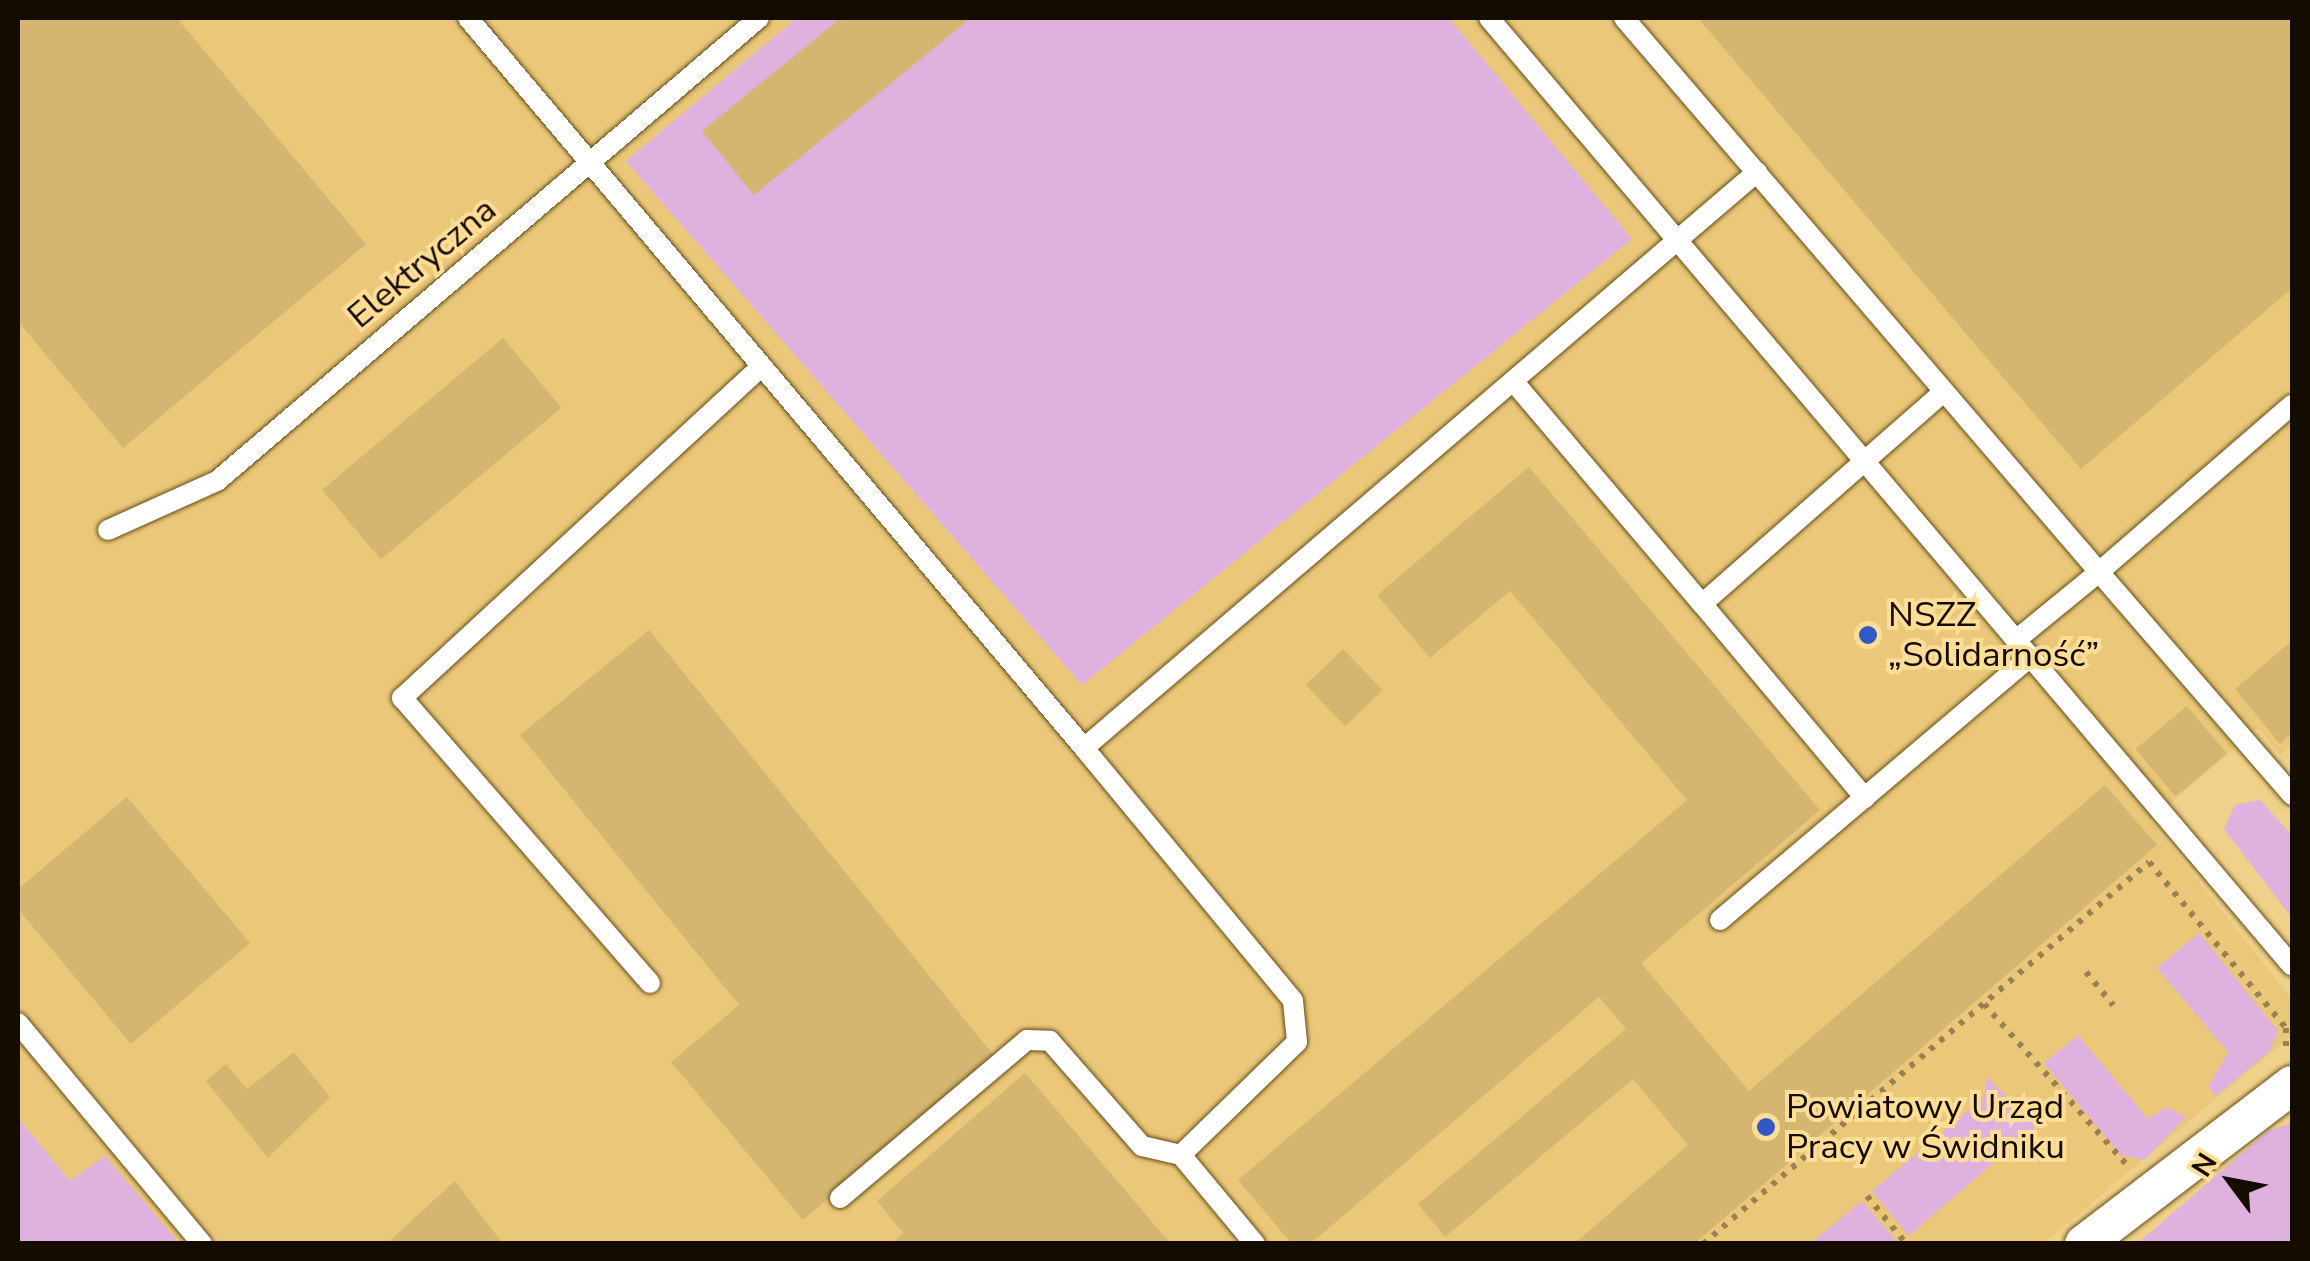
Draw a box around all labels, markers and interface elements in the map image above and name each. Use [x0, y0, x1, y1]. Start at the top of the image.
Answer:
street label: Elektryczna [339, 189, 505, 337]
place label: NSZZ „Solidarność” [1888, 594, 2099, 676]
marker: NSZZ „Solidarność” [1857, 624, 1879, 646]
place label: Powiatowy Urząd Pracy w Świdniku [1786, 1086, 2065, 1168]
marker: Powiatowy Urząd Pracy w Świdniku [1755, 1116, 1777, 1138]
north arrow [2180, 1131, 2280, 1231]
text: N [2183, 1146, 2226, 1184]

